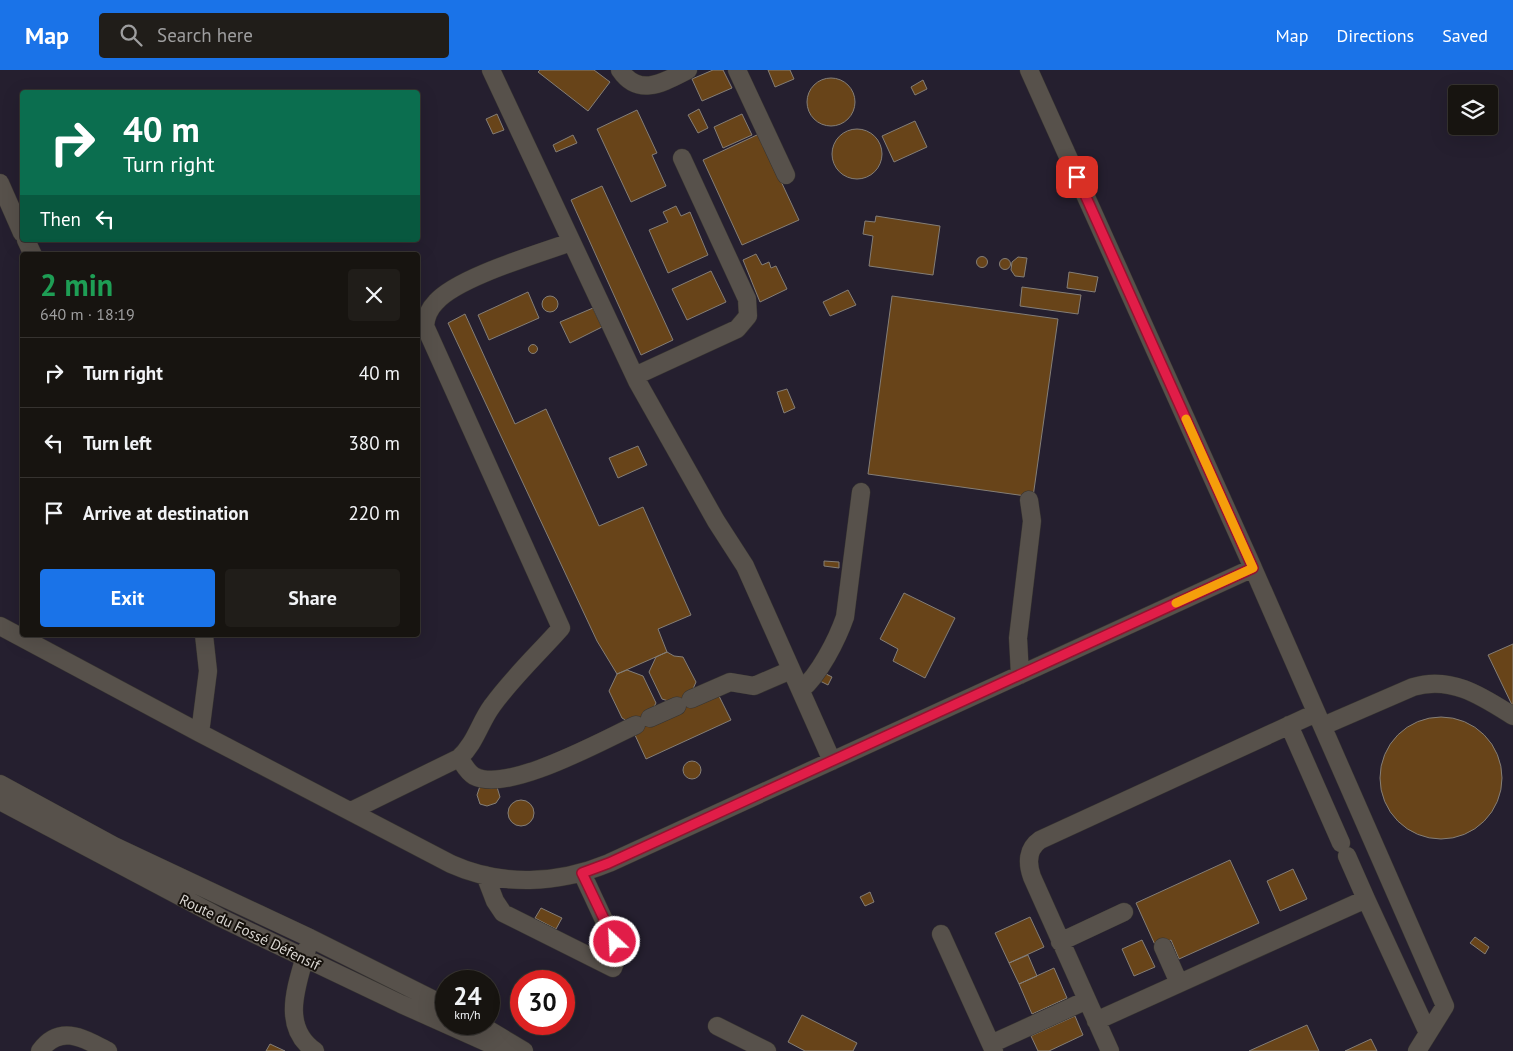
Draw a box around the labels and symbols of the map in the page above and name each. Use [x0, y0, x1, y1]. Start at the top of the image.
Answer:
pin [1056, 156, 1098, 198]
street label: Route du Fossé Défensif [177, 890, 324, 975]
position arrow [588, 915, 640, 967]
speed limit sign: 30 [510, 970, 575, 1035]

